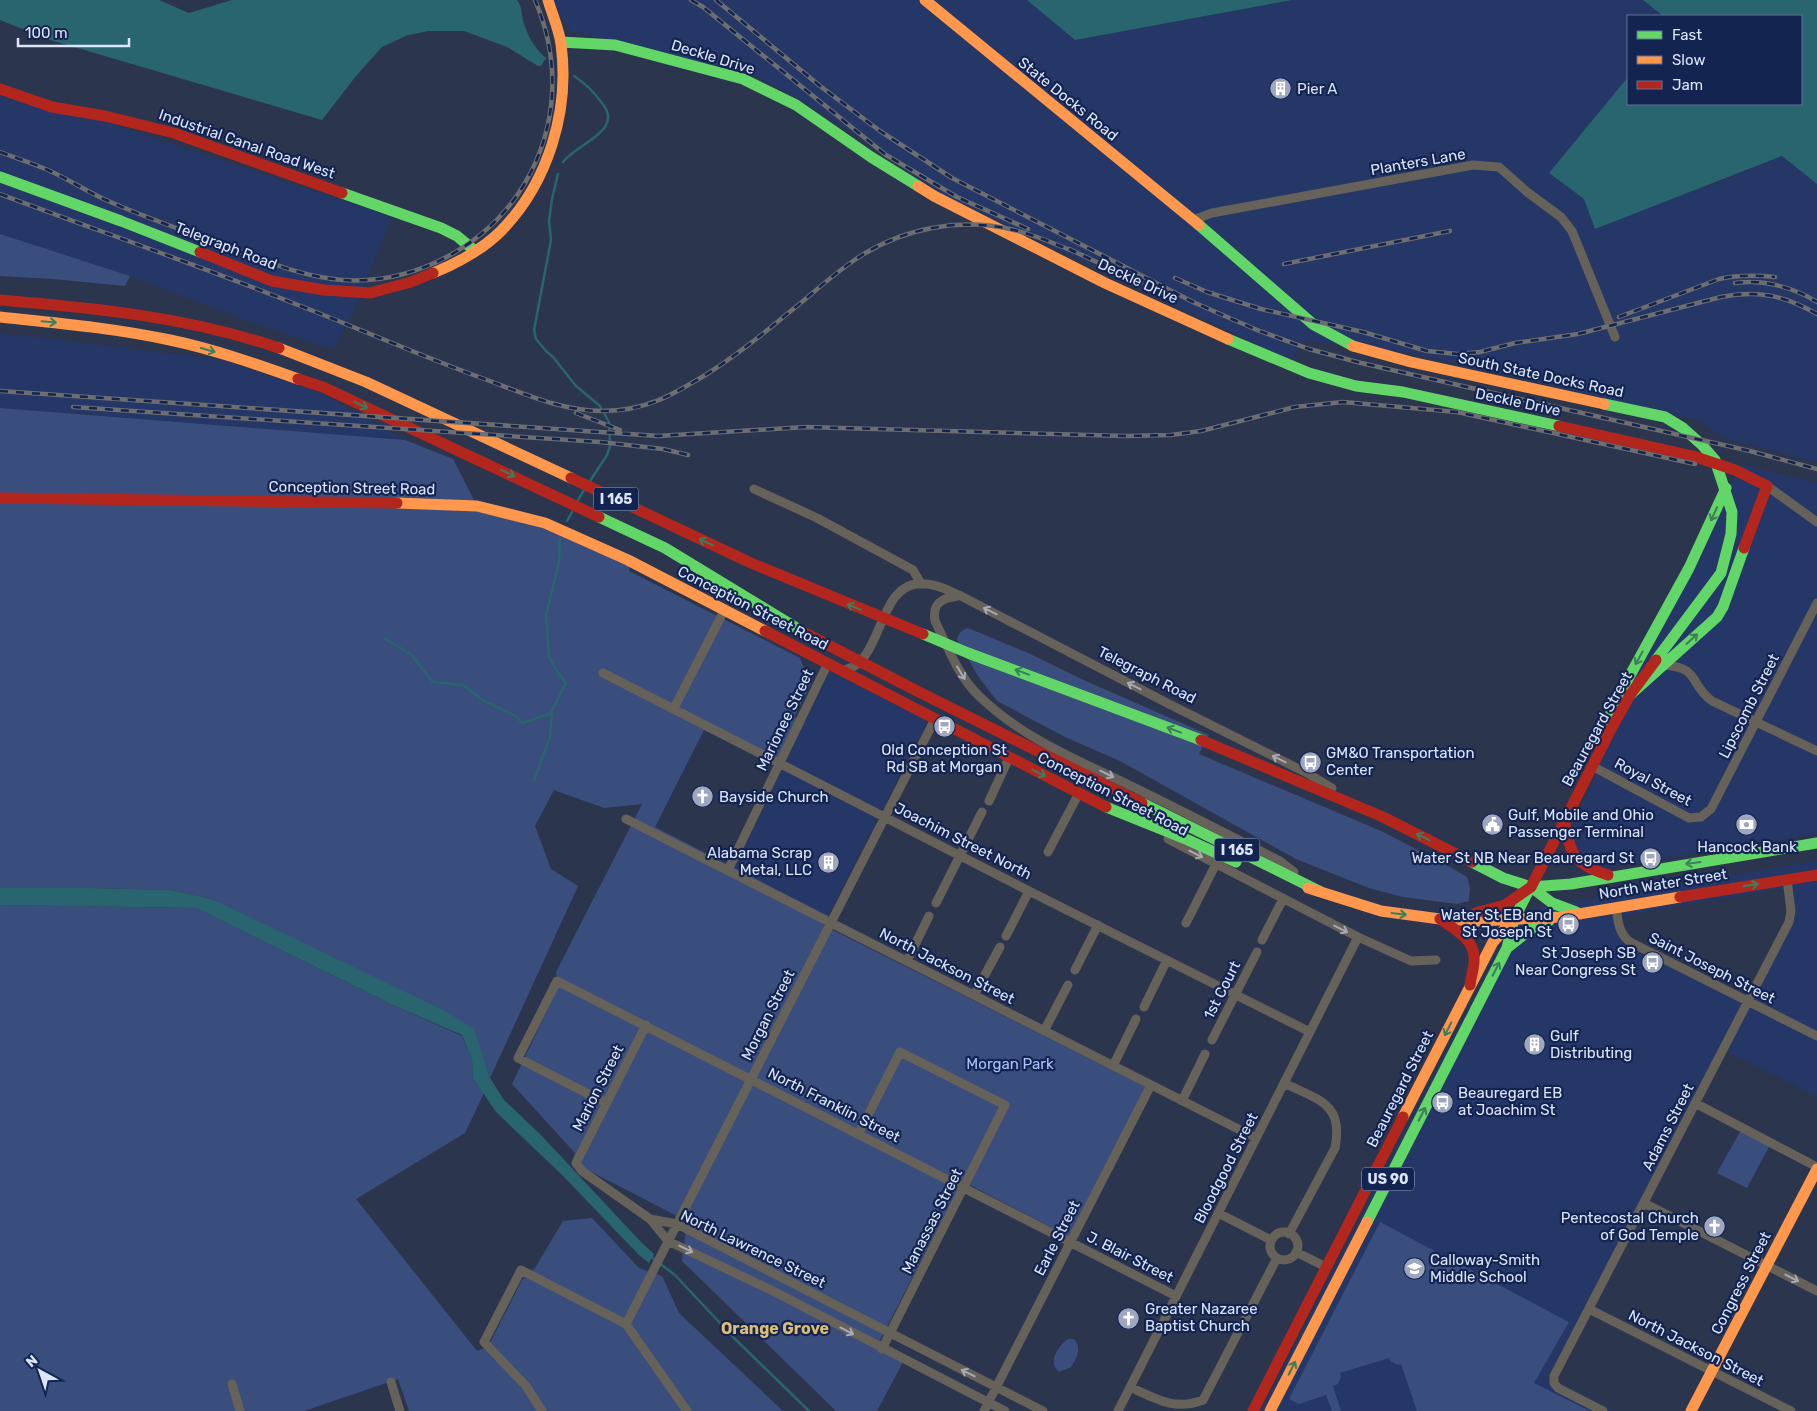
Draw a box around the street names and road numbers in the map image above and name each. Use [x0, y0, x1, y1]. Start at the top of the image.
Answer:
street label: Deckle Drive [669, 36, 757, 78]
street label: State Docks Road [1015, 53, 1121, 145]
street label: Industrial Canal Road West [157, 105, 338, 183]
street label: Planters Lane [1369, 145, 1467, 179]
street label: Telegraph Road [172, 218, 280, 274]
street label: Deckle Drive [1095, 255, 1181, 307]
street label: South State Docks Road [1457, 349, 1625, 401]
street label: Deckle Drive [1474, 384, 1562, 420]
street label: Conception Street Road [269, 478, 435, 498]
road number: I 165 [594, 488, 638, 510]
street label: Conception Street Road [675, 562, 831, 654]
street label: Telegraph Road [1095, 643, 1199, 707]
street label: Lipscomb Street [1715, 651, 1783, 761]
street label: Marionee Street [753, 666, 817, 774]
street label: Beauregard Street [1558, 668, 1636, 790]
street label: Conception Street Road [1035, 748, 1191, 840]
street label: Royal Street [1611, 754, 1695, 810]
street label: Joachim Street North [892, 799, 1034, 883]
road number: I 165 [1214, 838, 1260, 862]
street label: North Water Street [1598, 865, 1729, 903]
street label: North Jackson Street [876, 924, 1018, 1008]
street label: Saint Joseph Street [1646, 928, 1778, 1008]
street label: 1st Court [1200, 958, 1244, 1022]
street label: Morgan Street [737, 967, 799, 1063]
street label: Beauregard Street [1363, 1028, 1437, 1150]
street label: Marion Street [569, 1042, 627, 1134]
street label: North Franklin Street [765, 1064, 903, 1146]
street label: Adams Street [1638, 1080, 1698, 1173]
street label: Bloodgood Street [1190, 1109, 1262, 1226]
street label: Manassas Street [898, 1165, 966, 1277]
road number: US 90 [1362, 1168, 1414, 1190]
street label: Earle Street [1030, 1197, 1084, 1279]
street label: North Lawrence Street [678, 1206, 828, 1292]
street label: J. Blair Street [1084, 1227, 1176, 1287]
street label: Congress Street [1707, 1228, 1775, 1337]
street label: North Jackson Street [1625, 1306, 1767, 1390]

